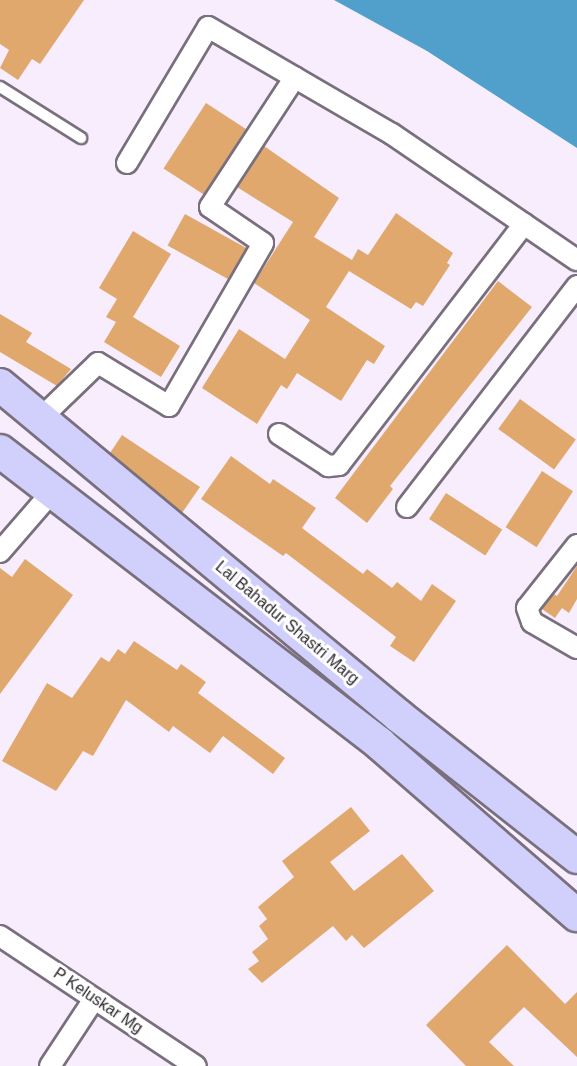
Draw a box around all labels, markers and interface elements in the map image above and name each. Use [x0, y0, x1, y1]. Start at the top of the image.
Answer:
street label: Lal Bahadur Shastri Marg [211, 557, 363, 689]
street label: P Keluskar Mg [50, 964, 146, 1038]

